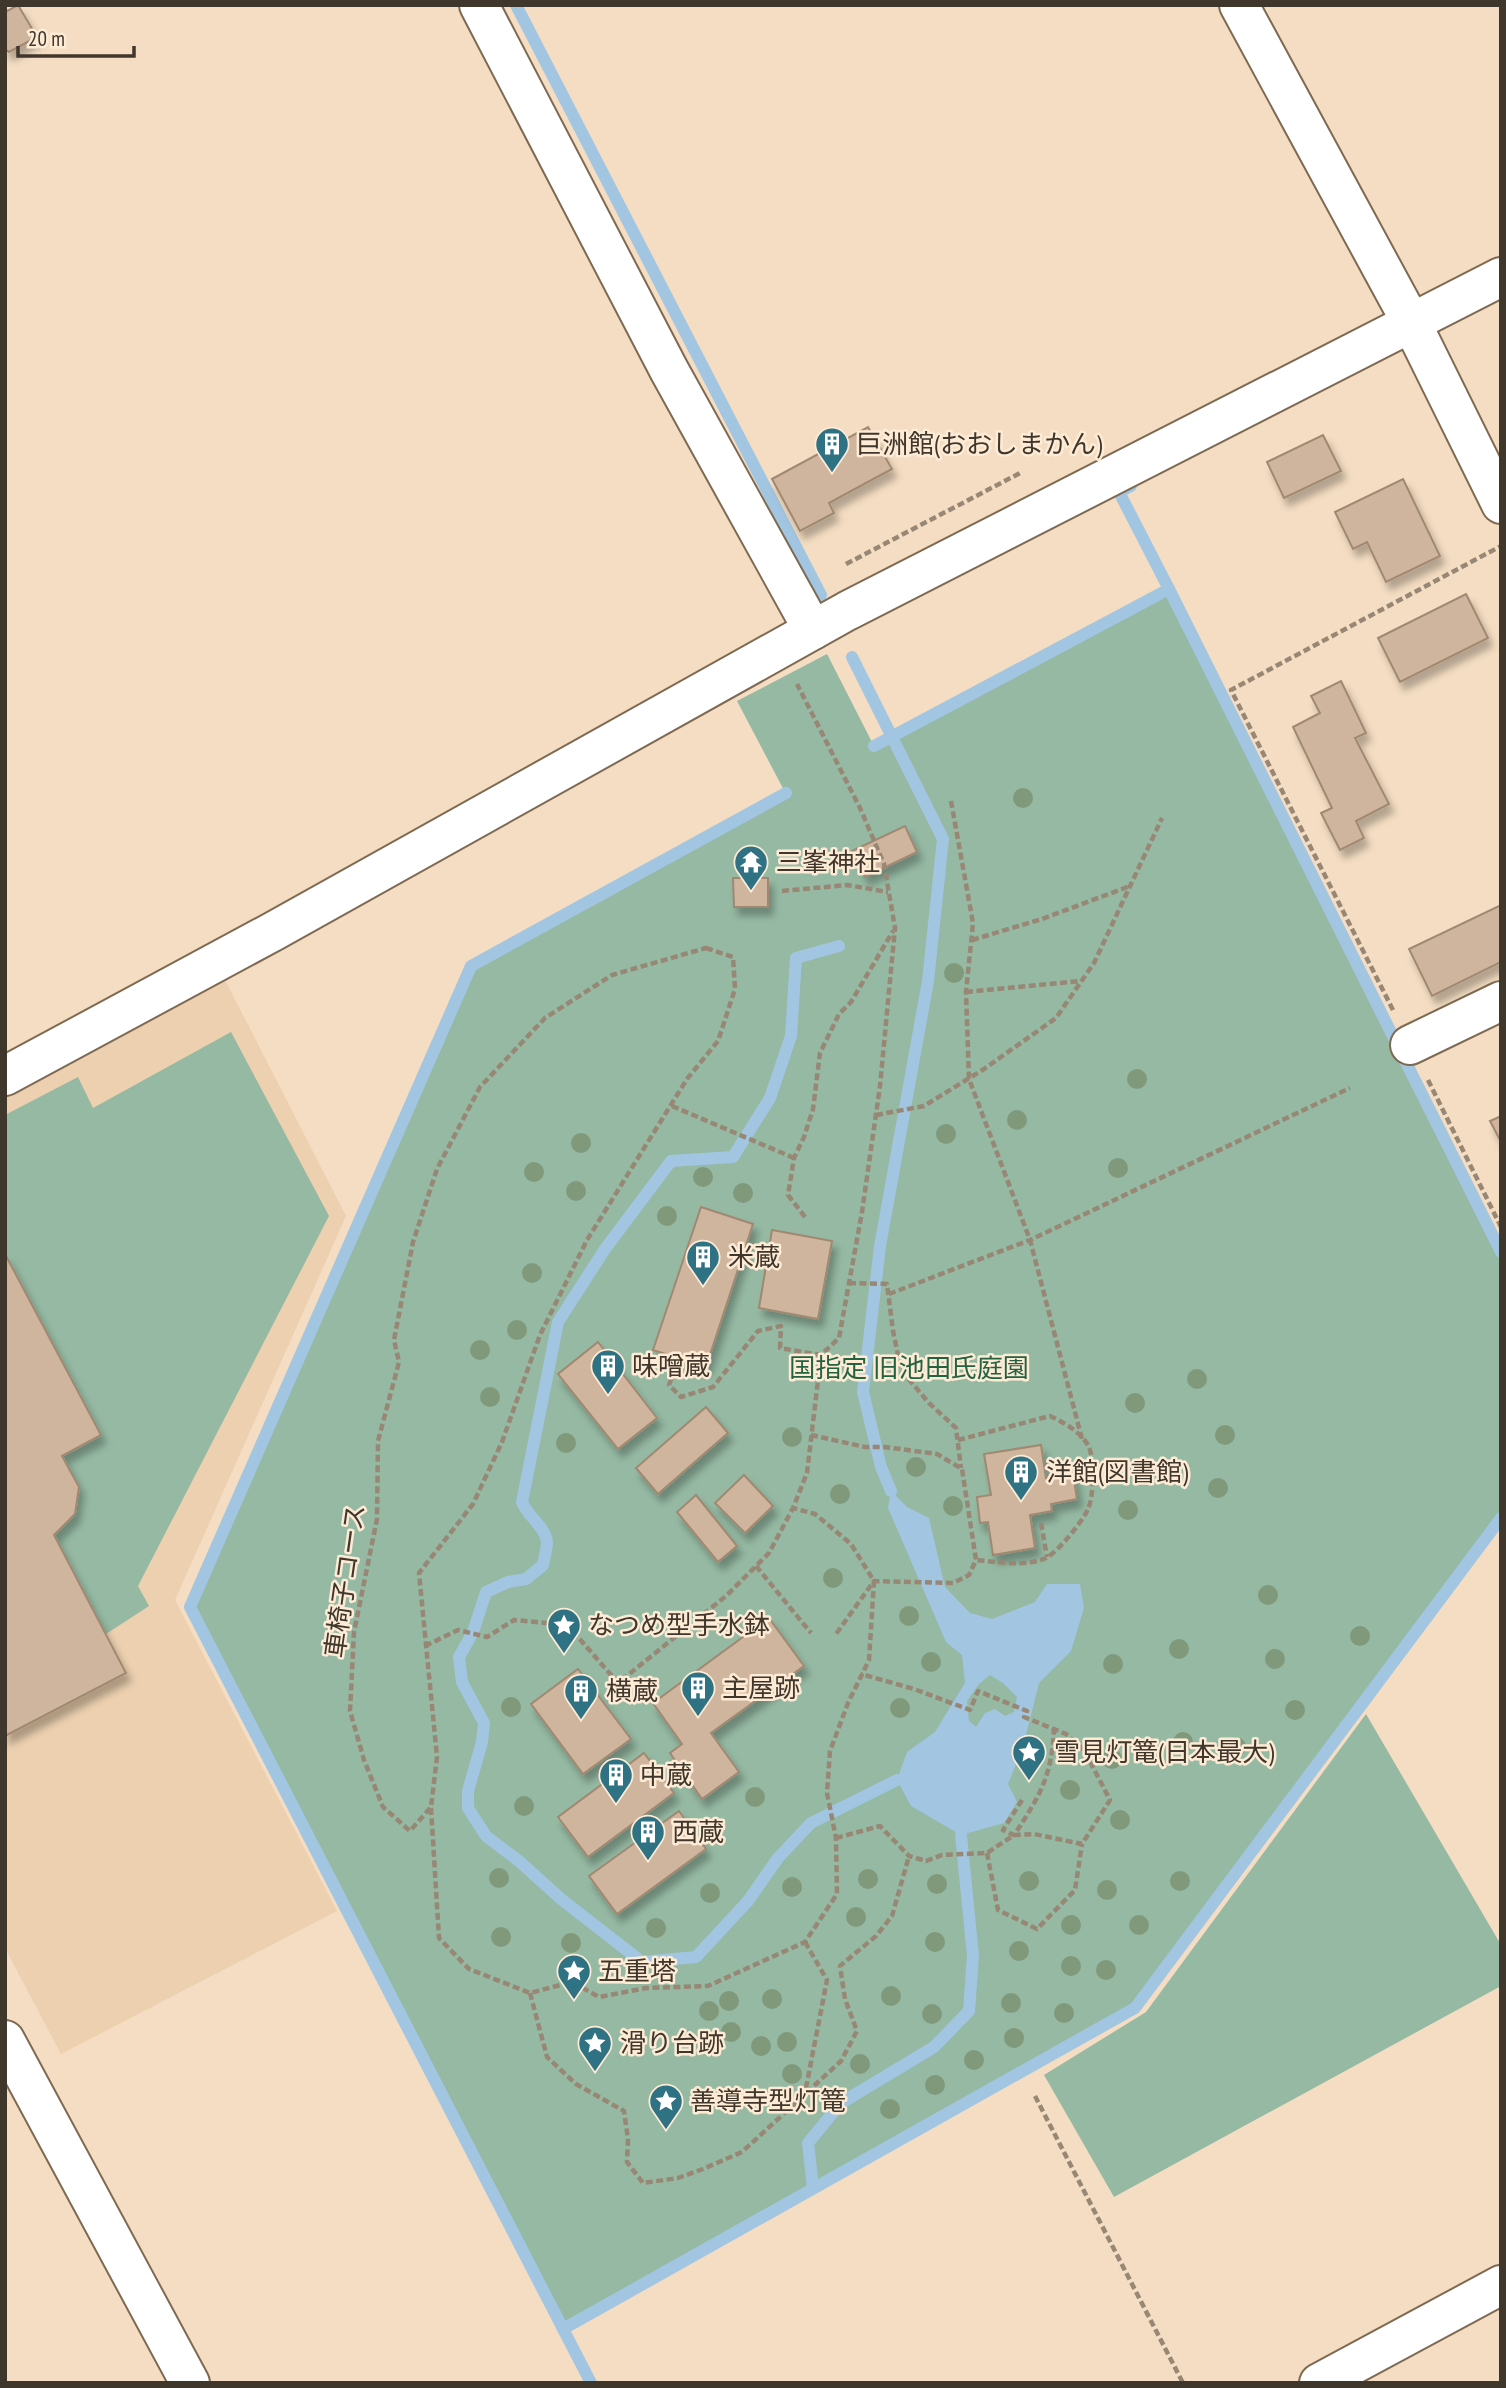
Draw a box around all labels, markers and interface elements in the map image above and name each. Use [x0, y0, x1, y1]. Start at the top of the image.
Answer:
scale bar [18, 14, 133, 58]
text: 20 m [28, 25, 65, 52]
building icon: 巨洲館(おおしまかん) [813, 425, 851, 474]
place label: 巨洲館(おおしまかん) [856, 427, 1102, 460]
temple icon: 三峯神社 [732, 843, 770, 892]
place label: 三峯神社 [776, 845, 880, 878]
building icon: 米蔵 [684, 1238, 722, 1287]
place label: 米蔵 [728, 1240, 780, 1273]
building icon: 味噌蔵 [589, 1347, 627, 1396]
place label: 味噌蔵 [632, 1349, 710, 1382]
park label: 国指定 旧池田氏庭園 [789, 1351, 1029, 1384]
building icon: 洋館(図書館) [1002, 1453, 1040, 1502]
place label: 洋館(図書館) [1046, 1455, 1188, 1488]
street label: 車椅子コース [317, 1502, 372, 1660]
place icon: なつめ型手水鉢 [545, 1606, 583, 1655]
place label: なつめ型手水鉢 [588, 1608, 770, 1641]
building icon: 主屋跡 [679, 1669, 717, 1718]
place label: 主屋跡 [722, 1671, 800, 1704]
building icon: 横蔵 [562, 1672, 600, 1721]
place label: 横蔵 [606, 1674, 658, 1707]
place icon: 雪見灯篭(日本最大) [1010, 1733, 1048, 1782]
place label: 雪見灯篭(日本最大) [1054, 1735, 1274, 1768]
building icon: 中蔵 [597, 1756, 635, 1805]
place label: 中蔵 [640, 1758, 692, 1791]
building icon: 西蔵 [629, 1813, 667, 1862]
place label: 西蔵 [672, 1815, 724, 1848]
place icon: 五重塔 [555, 1952, 593, 2001]
place label: 五重塔 [598, 1954, 676, 1987]
place icon: 滑り台跡 [576, 2024, 614, 2073]
place label: 滑り台跡 [620, 2026, 724, 2059]
place icon: 善導寺型灯篭 [647, 2082, 685, 2131]
place label: 善導寺型灯篭 [690, 2084, 846, 2117]

